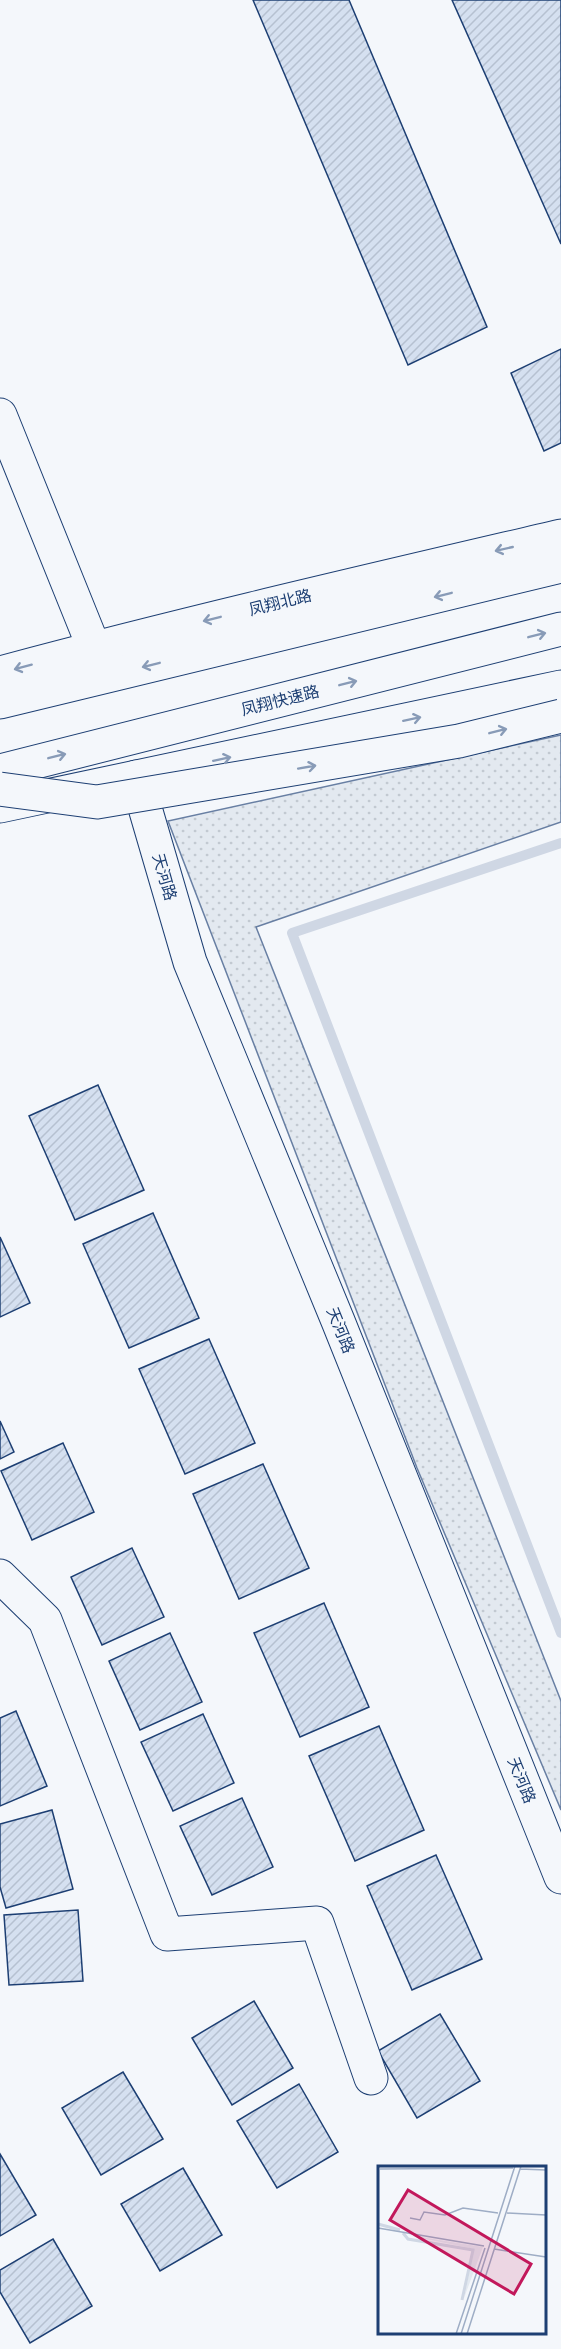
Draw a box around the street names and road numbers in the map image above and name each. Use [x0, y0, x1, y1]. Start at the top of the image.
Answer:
street label: 凤翔北路 [247, 586, 313, 618]
street label: 凤翔快速路 [239, 682, 321, 718]
street label: 天河路 [150, 851, 180, 903]
street label: 天河路 [324, 1304, 358, 1356]
street label: 天河路 [505, 1754, 539, 1806]

